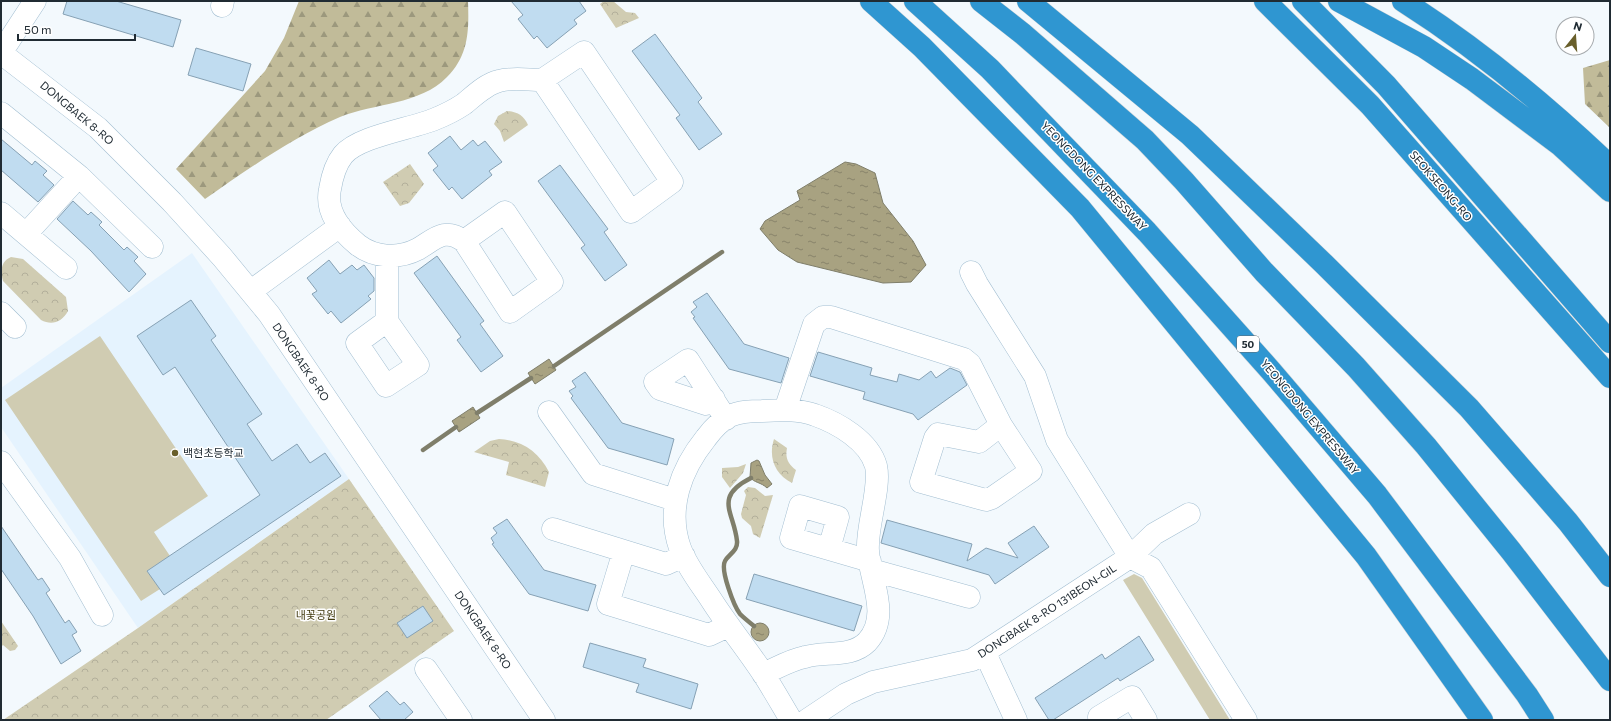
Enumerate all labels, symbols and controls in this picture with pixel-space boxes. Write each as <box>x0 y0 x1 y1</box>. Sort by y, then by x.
scale bar <box>18 16 135 42</box>
north arrow <box>1555 16 1595 56</box>
text: N <box>1572 19 1584 33</box>
text: 50 m <box>24 22 52 36</box>
street label: DONGBAEK 8-RO <box>38 78 117 147</box>
street label: YEONGDONG EXPRESSWAY <box>1039 119 1150 233</box>
street label: SEOKSEONG-RO <box>1407 148 1475 223</box>
street label: DONGBAEK 8-RO <box>270 320 332 403</box>
road number: 50 <box>1237 336 1259 352</box>
street label: YEONGDONG EXPRESSWAY <box>1258 356 1362 477</box>
place label: 백현초등학교 <box>183 446 244 459</box>
marker: 백현초등학교 <box>170 448 180 458</box>
street label: DONGBAEK 8-RO 131BEON-GIL <box>975 561 1118 660</box>
street label: DONGBAEK 8-RO <box>452 588 514 671</box>
park label: 내꽃공원 <box>296 608 336 621</box>

